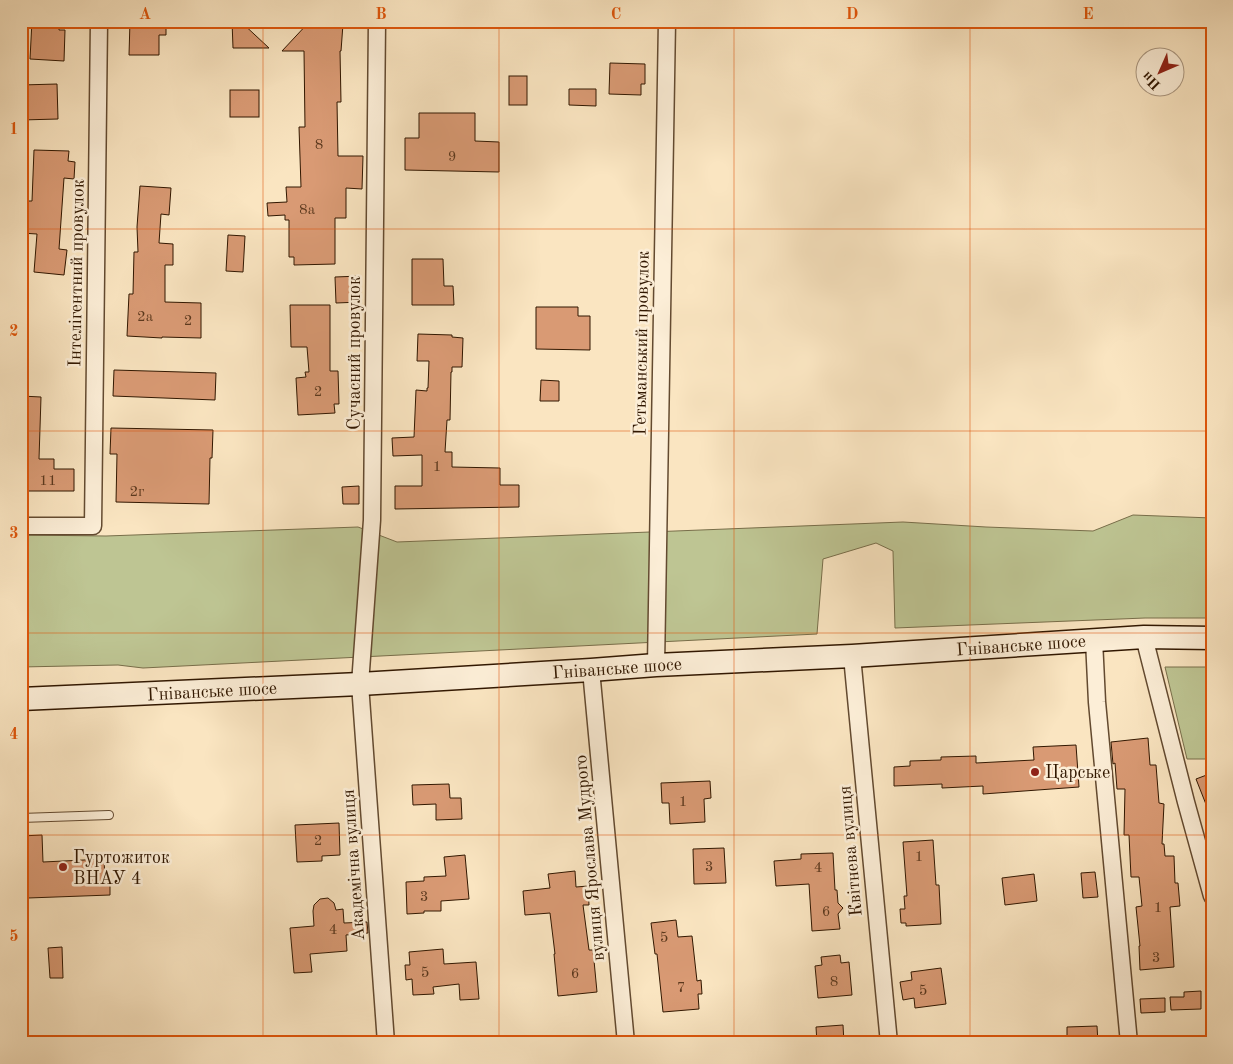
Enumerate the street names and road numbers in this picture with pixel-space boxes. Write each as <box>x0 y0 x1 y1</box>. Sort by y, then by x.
street label: Інтелігентний провулок <box>66 179 88 367</box>
street label: Гетьманський провулок <box>631 250 653 436</box>
street label: Сучасний провулок <box>346 276 364 430</box>
street label: Гніванське шосе <box>955 632 1087 660</box>
street label: Гніванське шосе <box>551 655 683 683</box>
street label: Гніванське шосе <box>147 680 278 704</box>
street label: вулиця Ярослава Мудрого <box>572 754 608 962</box>
street label: Квітнева вулиця <box>836 785 866 917</box>
street label: Академічна вулиця <box>340 789 368 941</box>

